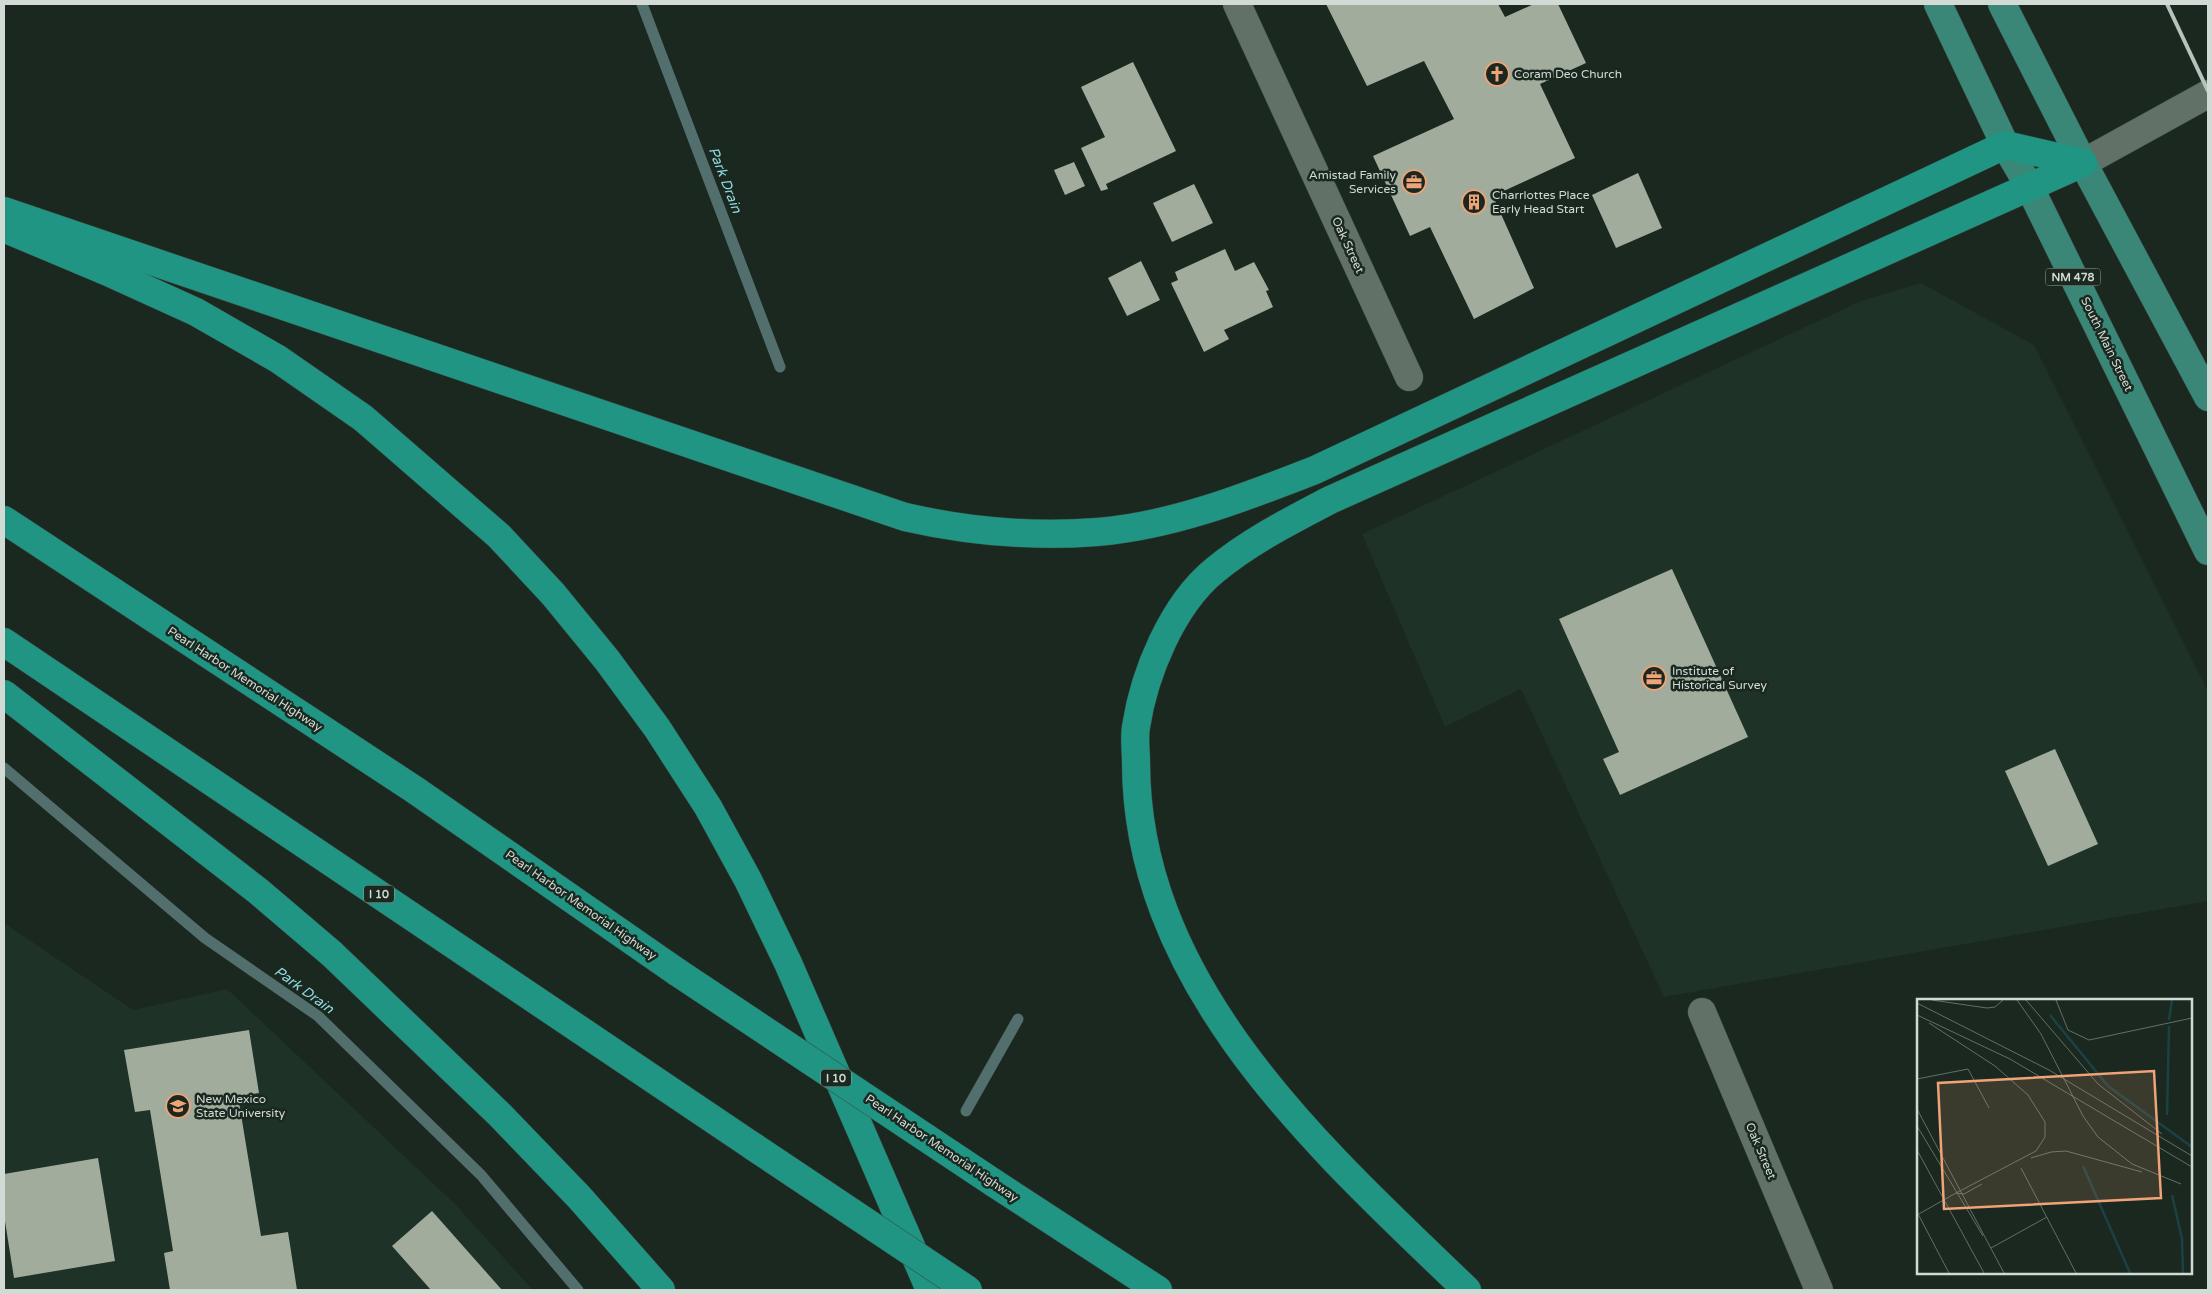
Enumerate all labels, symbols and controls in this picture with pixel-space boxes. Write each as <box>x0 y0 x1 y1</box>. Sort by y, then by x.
church icon: Coram Deo Church <box>1484 61 1510 87</box>
place label: Coram Deo Church <box>1514 67 1622 81</box>
water label: Park Drain <box>705 145 745 216</box>
place label: Amistad Family Services <box>1309 168 1397 196</box>
office icon: Amistad Family Services <box>1401 169 1427 195</box>
place label: Charrlottes Place Early Head Start <box>1492 188 1590 216</box>
building icon: Charrlottes Place Early Head Start <box>1461 189 1487 215</box>
street label: Oak Street <box>1329 215 1367 276</box>
road number: NM 478 <box>2046 268 2100 286</box>
street label: South Main Street <box>2078 295 2136 394</box>
street label: Pearl Harbor Memorial Highway <box>165 624 325 735</box>
place label: Institute of Historical Survey <box>1672 664 1767 692</box>
office icon: Institute of Historical Survey <box>1641 665 1667 691</box>
street label: Pearl Harbor Memorial Highway <box>503 847 660 963</box>
road number: I 10 <box>364 886 394 902</box>
water label: Park Drain <box>271 963 337 1017</box>
inset map <box>1917 999 2192 1274</box>
road number: I 10 <box>821 1070 851 1086</box>
place label: New Mexico State University <box>196 1092 286 1120</box>
street label: Pearl Harbor Memorial Highway <box>863 1092 1022 1205</box>
school or university icon: New Mexico State University <box>165 1093 191 1119</box>
street label: Oak Street <box>1743 1120 1779 1182</box>

